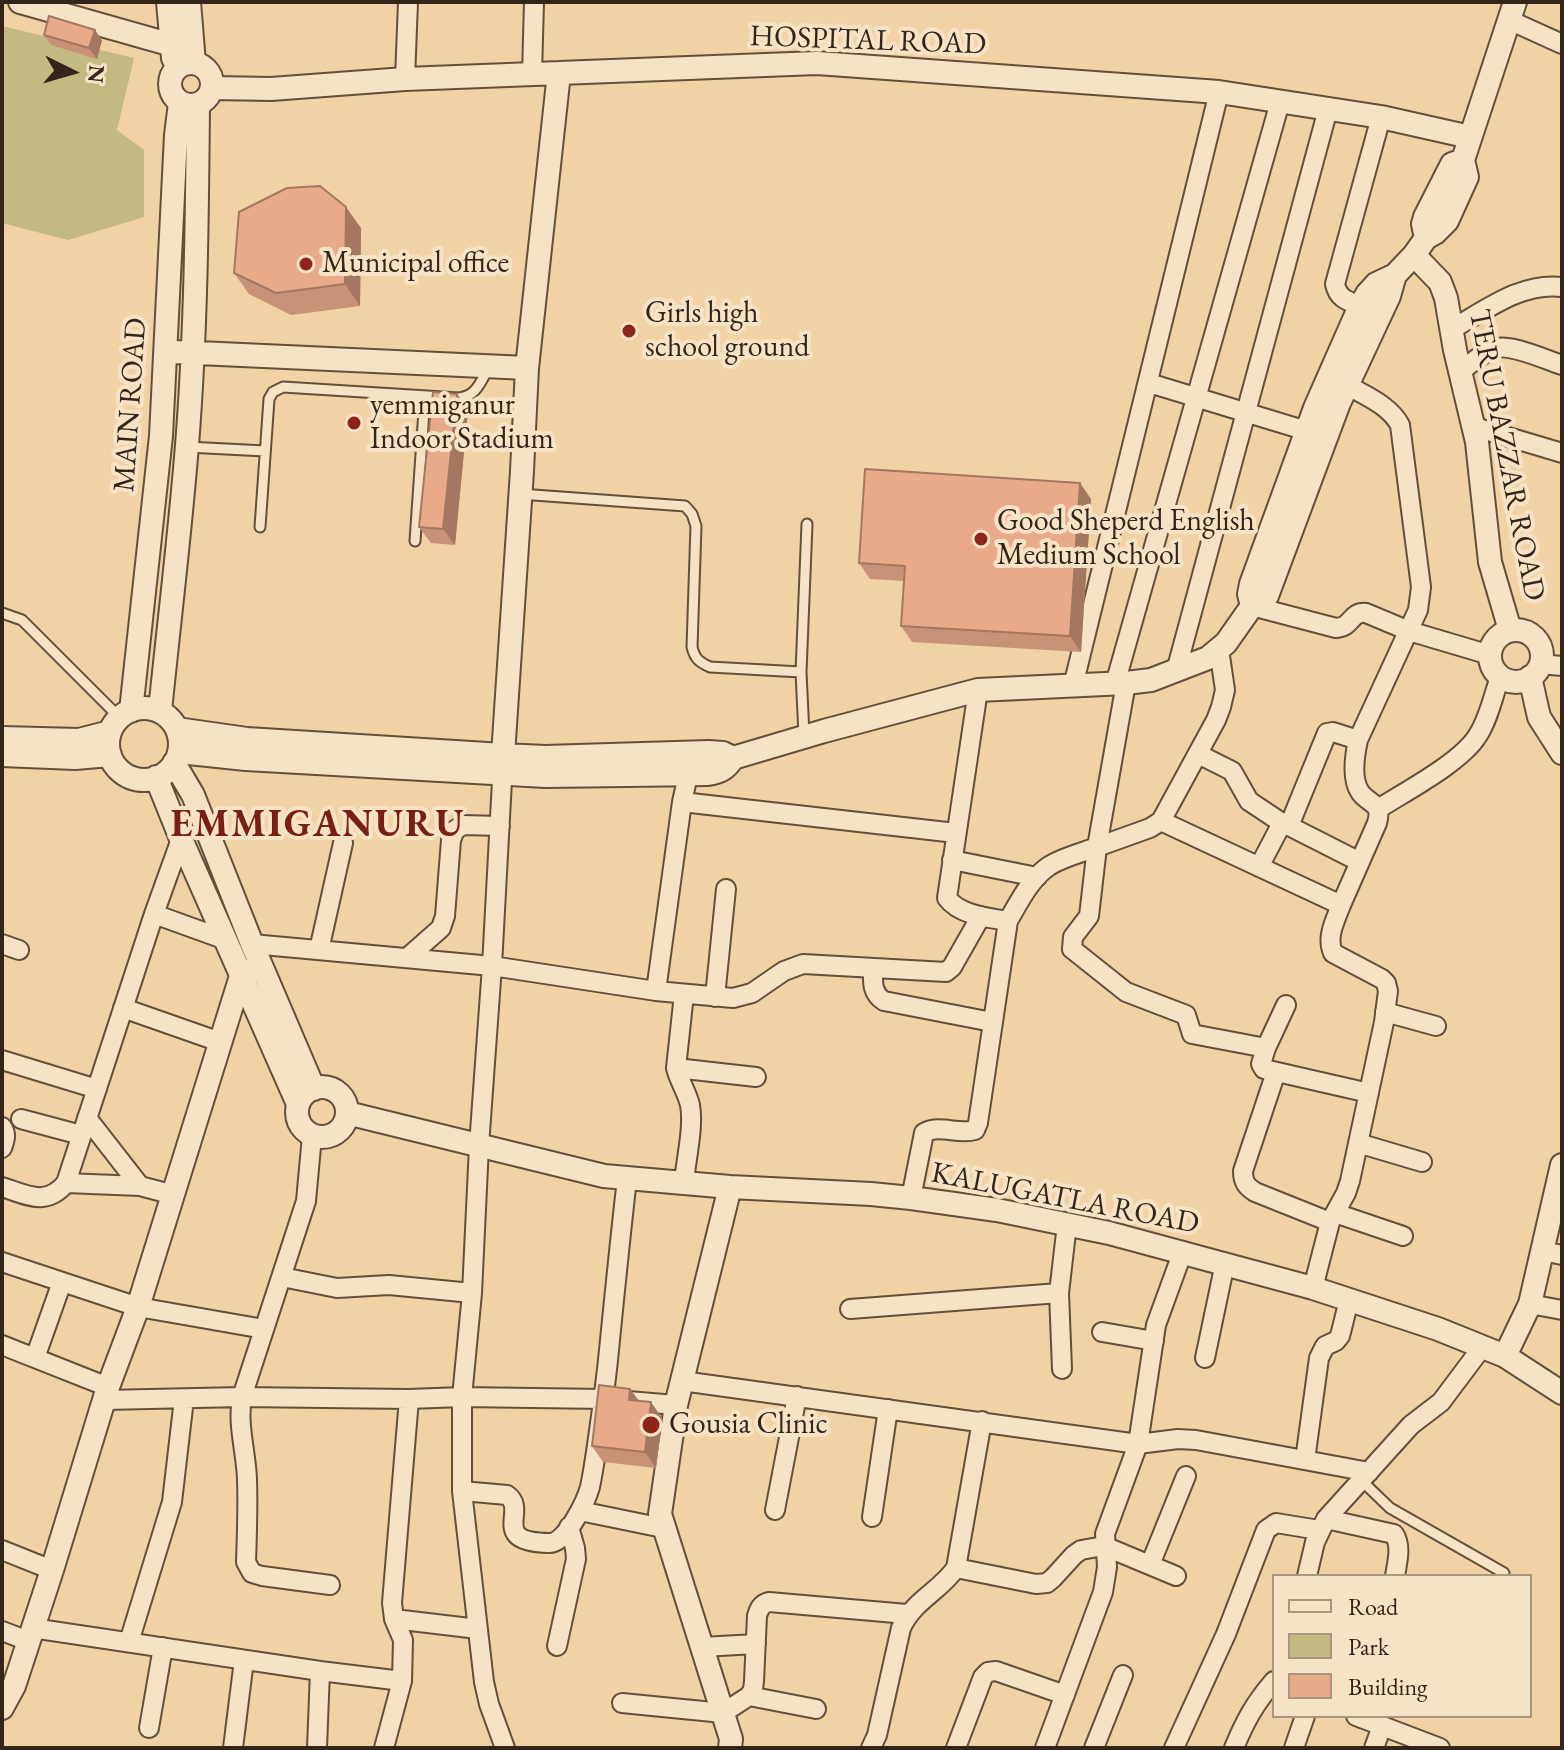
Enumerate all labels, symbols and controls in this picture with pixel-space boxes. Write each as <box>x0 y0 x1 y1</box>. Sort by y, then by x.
street label: HOSPITAL ROAD <box>749 19 987 63</box>
north arrow <box>32 32 112 112</box>
text: N <box>81 64 112 84</box>
place label: Municipal office <box>322 246 509 282</box>
marker: Municipal office <box>297 255 315 273</box>
place label: Girls high school ground <box>645 296 810 366</box>
street label: TERU BAZZAR ROAD <box>1460 306 1552 604</box>
street label: MAIN ROAD <box>107 317 155 493</box>
marker: Girls high school ground <box>620 322 638 340</box>
place label: yemmiganur Indoor Stadium <box>370 388 554 458</box>
marker: yemmiganur Indoor Stadium <box>345 414 363 432</box>
place label: Good Sheperd English Medium School <box>997 504 1255 574</box>
marker: Good Sheperd English Medium School <box>972 530 990 548</box>
district label: EMMIGANURU <box>170 803 466 849</box>
street label: KALUGATLA ROAD <box>928 1155 1202 1243</box>
place label: Gousia Clinic <box>669 1407 828 1443</box>
marker: Gousia Clinic <box>640 1414 662 1436</box>
legend <box>1272 1574 1532 1718</box>
text: Road <box>1348 1591 1398 1622</box>
text: Park <box>1348 1631 1389 1662</box>
text: Building <box>1348 1671 1428 1702</box>

